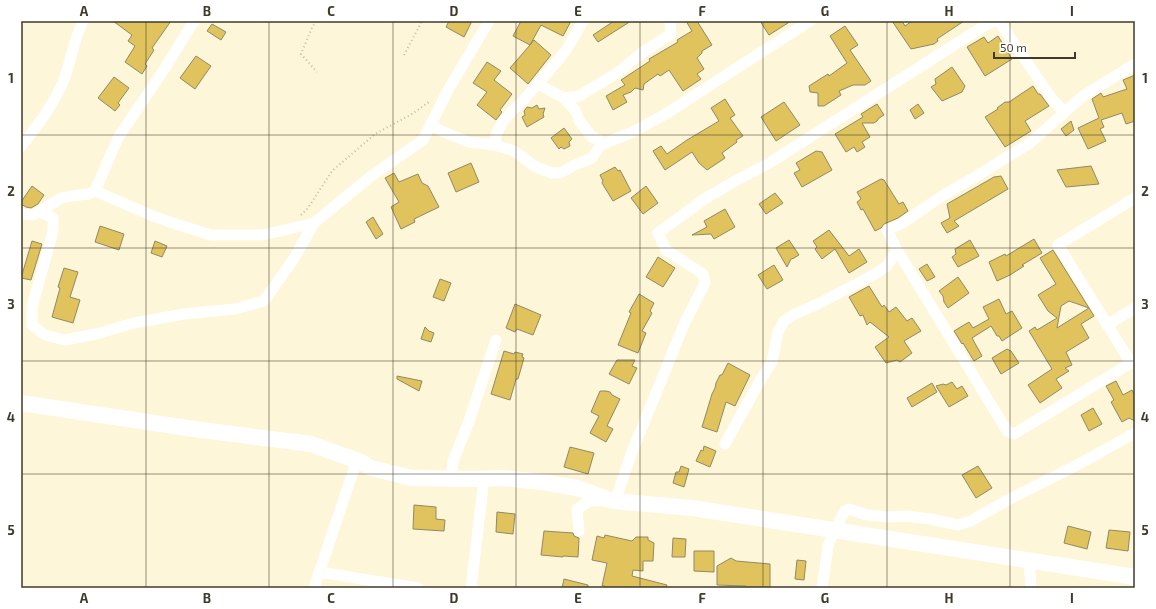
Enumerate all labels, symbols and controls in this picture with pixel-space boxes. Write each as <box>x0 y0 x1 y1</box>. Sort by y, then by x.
text: A <box>80 3 89 19</box>
text: B <box>203 3 211 19</box>
text: C <box>327 3 335 19</box>
text: D <box>450 3 459 19</box>
text: E <box>574 3 582 19</box>
text: F <box>698 3 706 19</box>
text: G <box>821 3 829 19</box>
text: H <box>945 3 954 19</box>
text: I <box>1070 3 1074 19</box>
scale bar <box>994 34 1075 60</box>
text: 50 m <box>1000 40 1027 54</box>
text: 1 <box>8 70 14 86</box>
text: 1 <box>1142 70 1148 86</box>
text: 2 <box>7 183 15 199</box>
text: 2 <box>1141 183 1149 199</box>
text: 3 <box>7 296 15 312</box>
text: 3 <box>1141 296 1149 312</box>
text: 4 <box>7 409 15 425</box>
text: 4 <box>1141 409 1149 425</box>
text: 5 <box>7 522 15 538</box>
text: 5 <box>1141 522 1149 538</box>
text: A <box>80 590 89 606</box>
text: B <box>203 590 211 606</box>
text: C <box>327 590 335 606</box>
text: D <box>450 590 459 606</box>
text: E <box>574 590 582 606</box>
text: F <box>698 590 706 606</box>
text: G <box>821 590 829 606</box>
text: H <box>945 590 954 606</box>
text: I <box>1070 590 1074 606</box>

